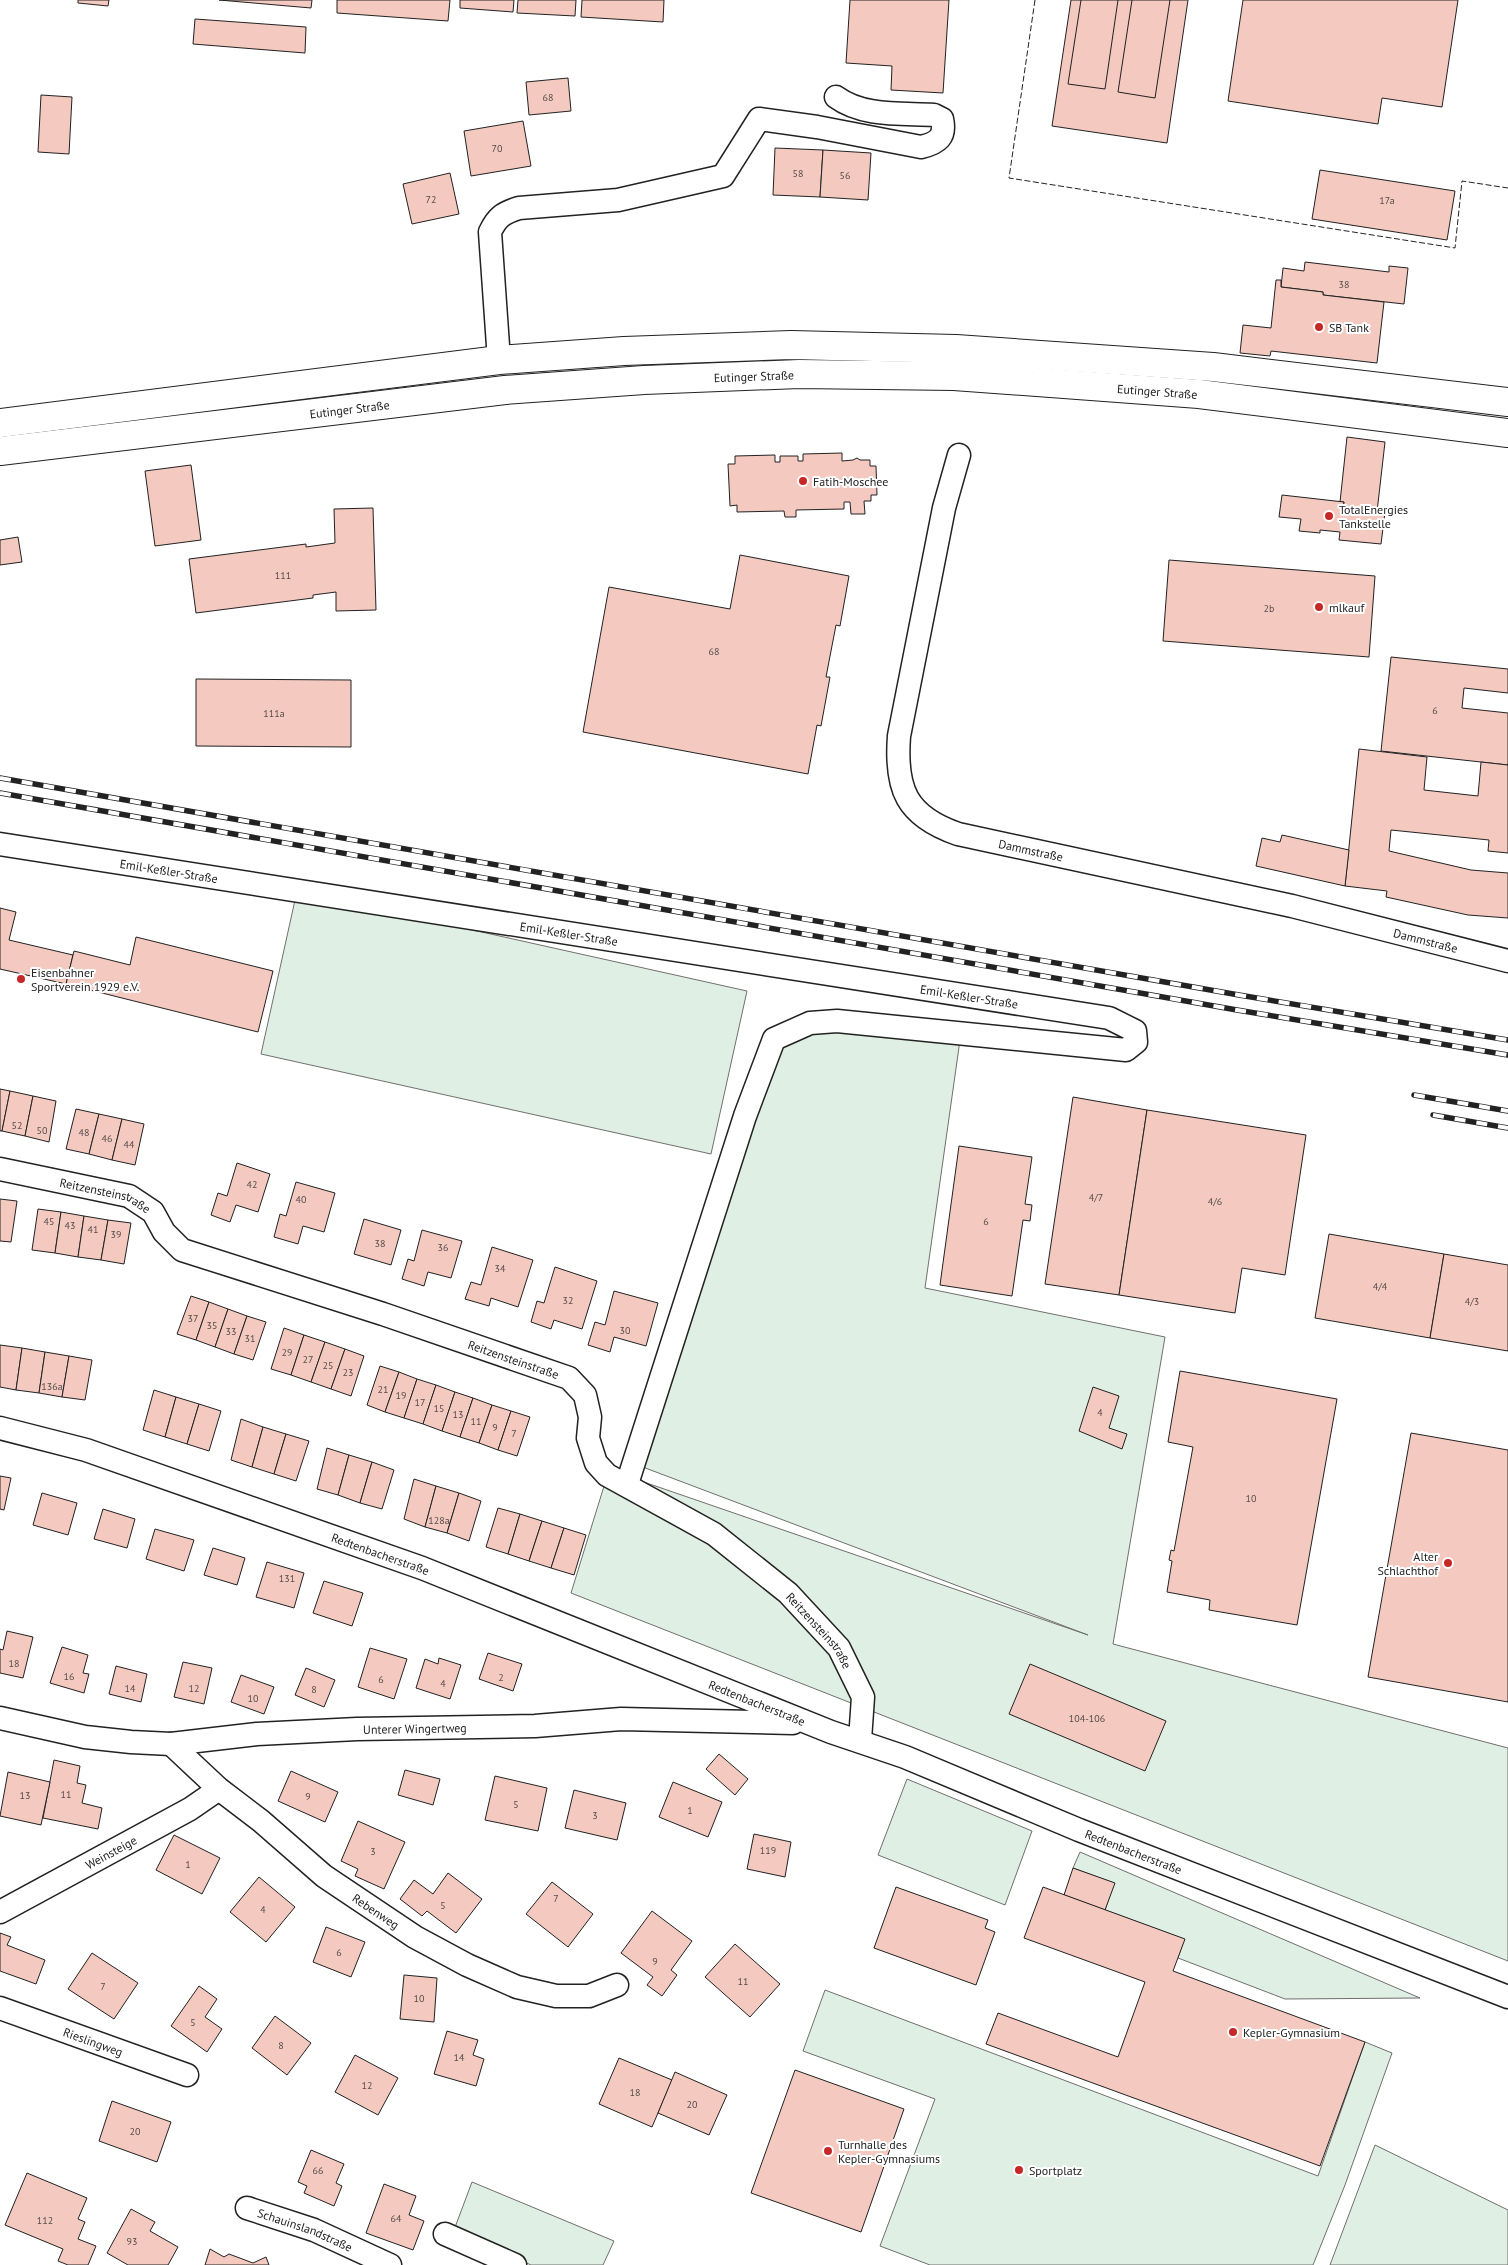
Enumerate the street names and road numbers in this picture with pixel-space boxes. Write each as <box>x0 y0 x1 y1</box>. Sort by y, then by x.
street label: Eutinger Straße <box>713 367 794 385</box>
street label: Eutinger Straße <box>1117 381 1198 401</box>
street label: Eutinger Straße <box>309 397 390 421</box>
street label: Dammstraße <box>997 835 1065 864</box>
street label: Emil-Keßler-Straße <box>119 855 219 886</box>
street label: Emil-Keßler-Straße <box>519 918 619 948</box>
street label: Dammstraße <box>1392 925 1459 955</box>
street label: Emil-Keßler-Straße <box>919 981 1019 1011</box>
street label: Reitzensteinstraße <box>59 1174 154 1216</box>
street label: Reitzensteinstraße <box>466 1336 561 1382</box>
street label: Redtenbacherstraße <box>330 1529 432 1578</box>
street label: Reitzensteinstraße <box>784 1589 855 1671</box>
street label: Redtenbacherstraße <box>707 1676 808 1728</box>
street label: Unterer Wingertweg <box>363 1720 467 1736</box>
street label: Redtenbacherstraße <box>1083 1826 1184 1877</box>
street label: Weinsteige <box>82 1832 139 1872</box>
street label: Rebenweg <box>350 1890 402 1932</box>
street label: Rieslingweg <box>61 2024 125 2059</box>
street label: Schauinslandstraße <box>256 2205 355 2254</box>

